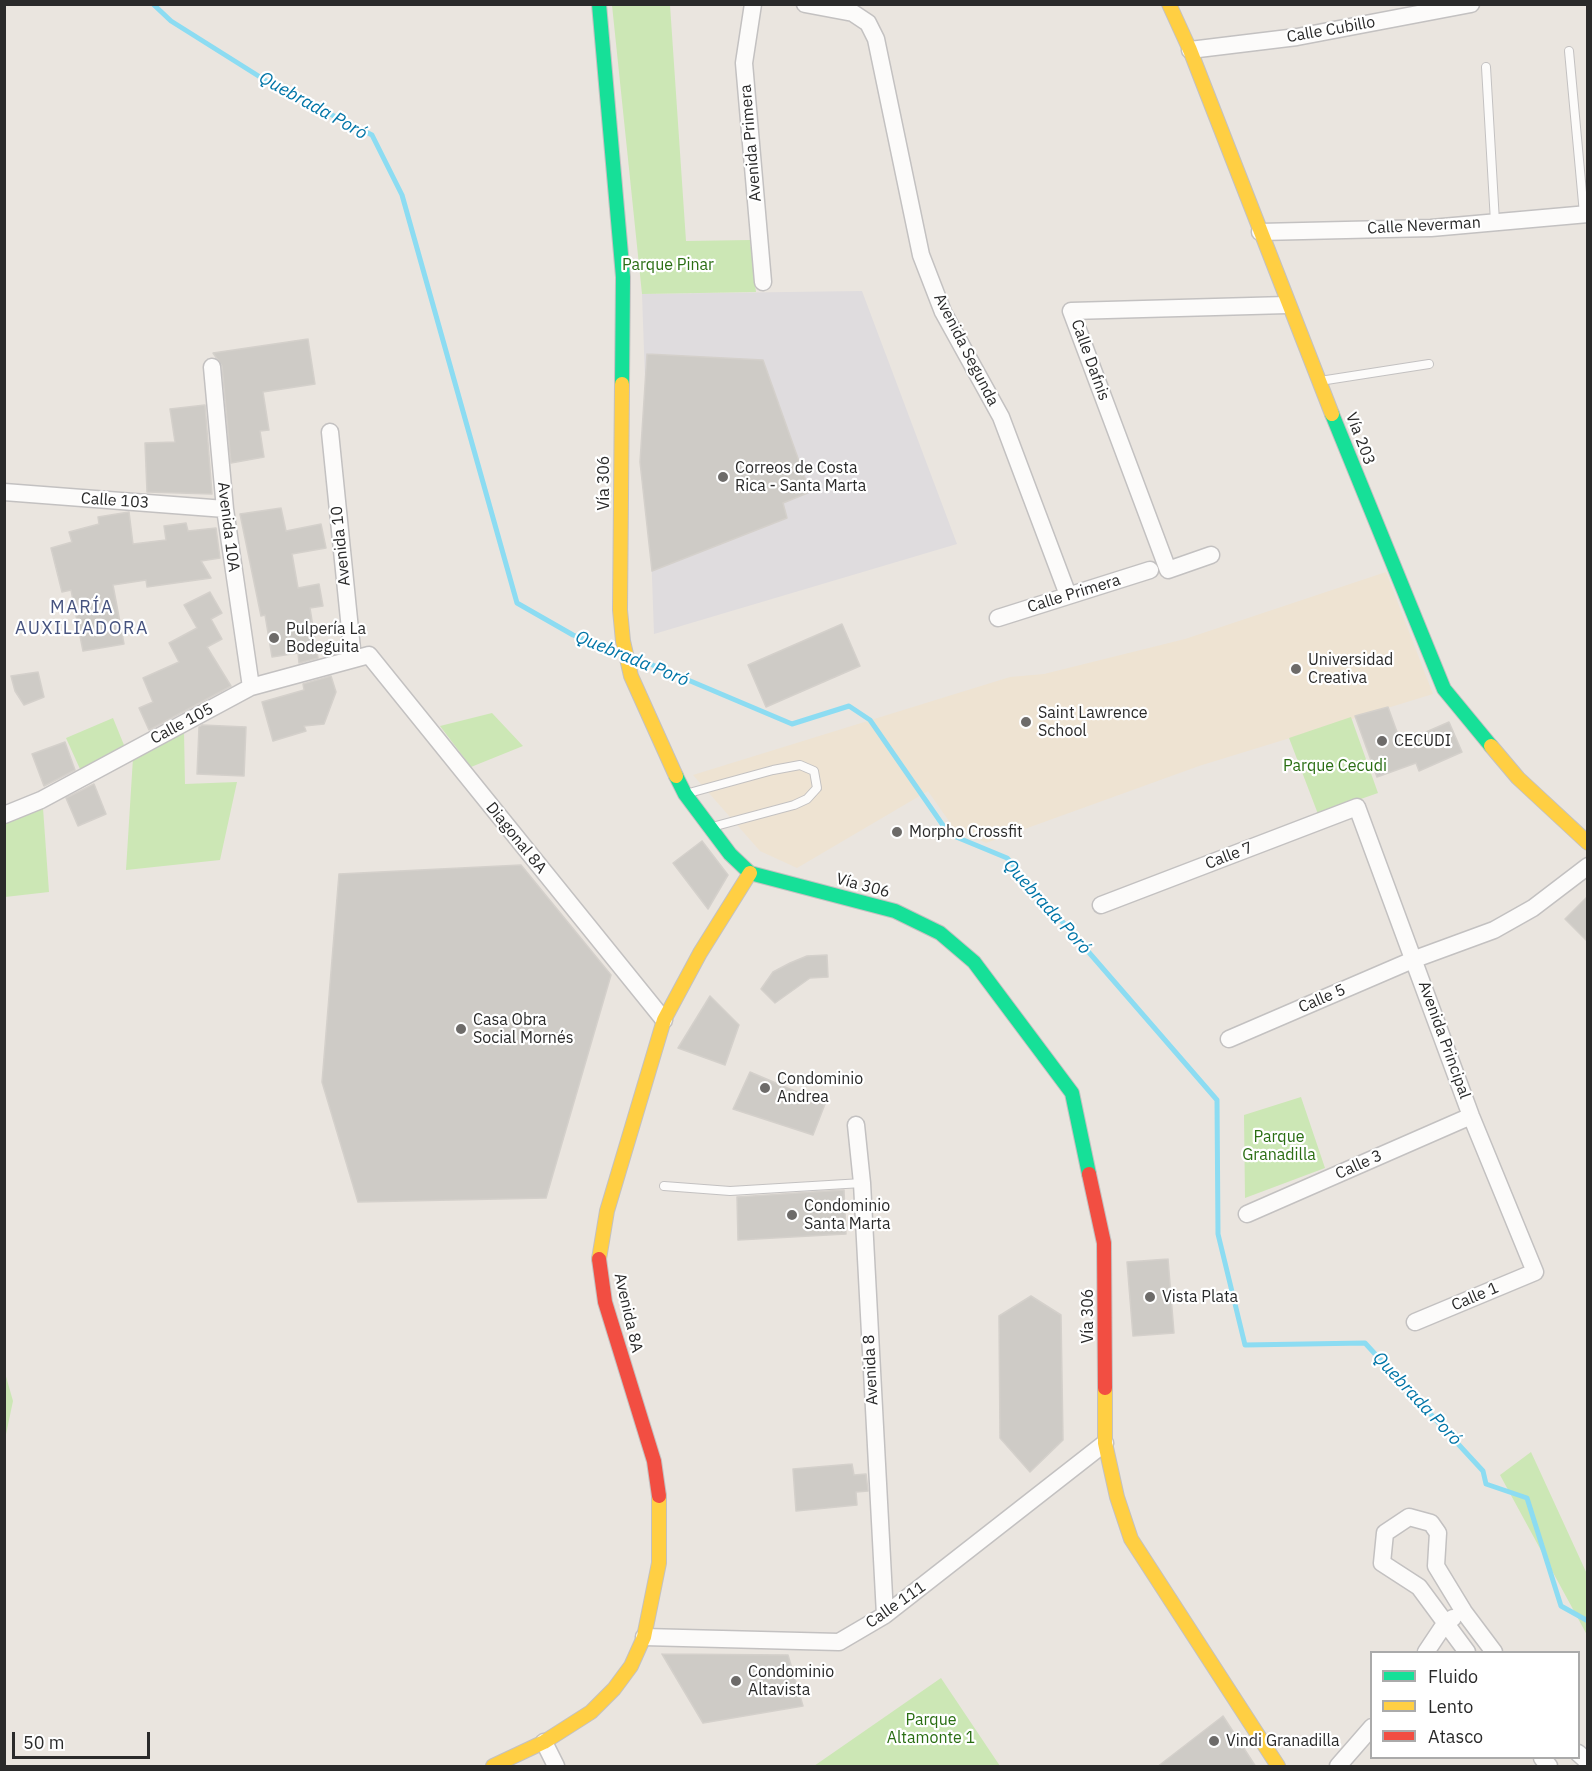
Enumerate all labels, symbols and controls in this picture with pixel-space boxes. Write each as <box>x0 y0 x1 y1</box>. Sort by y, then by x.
street label: Calle Cubillo <box>1285 13 1377 47</box>
water label: Quebrada Poró <box>255 67 371 145</box>
street label: Avenida Primera <box>736 84 766 202</box>
street label: Calle Neverman <box>1367 213 1481 239</box>
park label: Parque Pinar <box>622 255 714 275</box>
street label: Avenida Segunda <box>929 291 1003 409</box>
street label: Calle Dafnis <box>1066 317 1114 403</box>
street label: Vía 203 <box>1341 410 1379 468</box>
street label: Vía 306 <box>594 456 614 510</box>
place label: Correos de Costa Rica - Santa Marta <box>735 458 866 496</box>
marker: Correos de Costa Rica - Santa Marta <box>716 470 730 484</box>
street label: Avenida 10A <box>213 481 243 573</box>
street label: Calle 103 <box>80 489 150 513</box>
street label: Avenida 10 <box>327 505 355 587</box>
street label: Calle Primera <box>1025 571 1123 617</box>
district label: MARÍA AUXILIADORA <box>15 597 149 640</box>
place label: Pulpería La Bodeguita <box>286 619 366 657</box>
water label: Quebrada Poró <box>572 626 692 692</box>
marker: Pulpería La Bodeguita <box>267 631 281 645</box>
place label: Universidad Creativa <box>1308 650 1393 688</box>
marker: Universidad Creativa <box>1289 662 1303 676</box>
street label: Calle 105 <box>147 699 217 749</box>
place label: Saint Lawrence School <box>1038 703 1148 741</box>
marker: Saint Lawrence School <box>1019 715 1033 729</box>
place label: CECUDI <box>1394 731 1451 751</box>
marker: CECUDI <box>1375 734 1389 748</box>
park label: Parque Cecudi <box>1283 756 1387 776</box>
street label: Diagonal 8A <box>481 798 551 878</box>
place label: Morpho Crossfit <box>909 822 1023 842</box>
marker: Morpho Crossfit <box>890 825 904 839</box>
street label: Calle 7 <box>1203 838 1255 874</box>
water label: Quebrada Poró <box>999 855 1095 959</box>
street label: Vía 306 <box>834 870 892 902</box>
street label: Avenida Principal <box>1414 979 1474 1101</box>
street label: Calle 5 <box>1296 981 1348 1017</box>
place label: Casa Obra Social Mornés <box>473 1010 573 1048</box>
marker: Casa Obra Social Mornés <box>454 1022 468 1036</box>
place label: Condominio Andrea <box>777 1069 863 1107</box>
marker: Condominio Andrea <box>758 1081 772 1095</box>
park label: Parque Granadilla <box>1242 1127 1316 1165</box>
street label: Calle 3 <box>1333 1146 1385 1184</box>
place label: Condominio Santa Marta <box>804 1196 890 1234</box>
marker: Condominio Santa Marta <box>785 1208 799 1222</box>
street label: Avenida 8A <box>610 1271 646 1355</box>
street label: Calle 1 <box>1449 1279 1501 1315</box>
place label: Vista Plata <box>1162 1287 1238 1307</box>
street label: Vía 306 <box>1078 1289 1098 1343</box>
marker: Vista Plata <box>1143 1290 1157 1304</box>
street label: Avenida 8 <box>860 1334 882 1406</box>
water label: Quebrada Poró <box>1368 1348 1466 1450</box>
street label: Calle 111 <box>862 1578 930 1632</box>
legend <box>1370 1651 1580 1759</box>
place label: Condominio Altavista <box>748 1662 834 1700</box>
text: Fluido <box>1428 1665 1478 1688</box>
marker: Condominio Altavista <box>729 1674 743 1688</box>
text: Lento <box>1428 1695 1473 1718</box>
park label: Parque Altamonte 1 <box>887 1710 975 1748</box>
scale bar <box>15 1720 153 1758</box>
text: Atasco <box>1428 1725 1483 1748</box>
text: 50 m <box>23 1731 65 1754</box>
place label: Vindi Granadilla <box>1226 1731 1339 1751</box>
marker: Vindi Granadilla <box>1207 1734 1221 1748</box>

